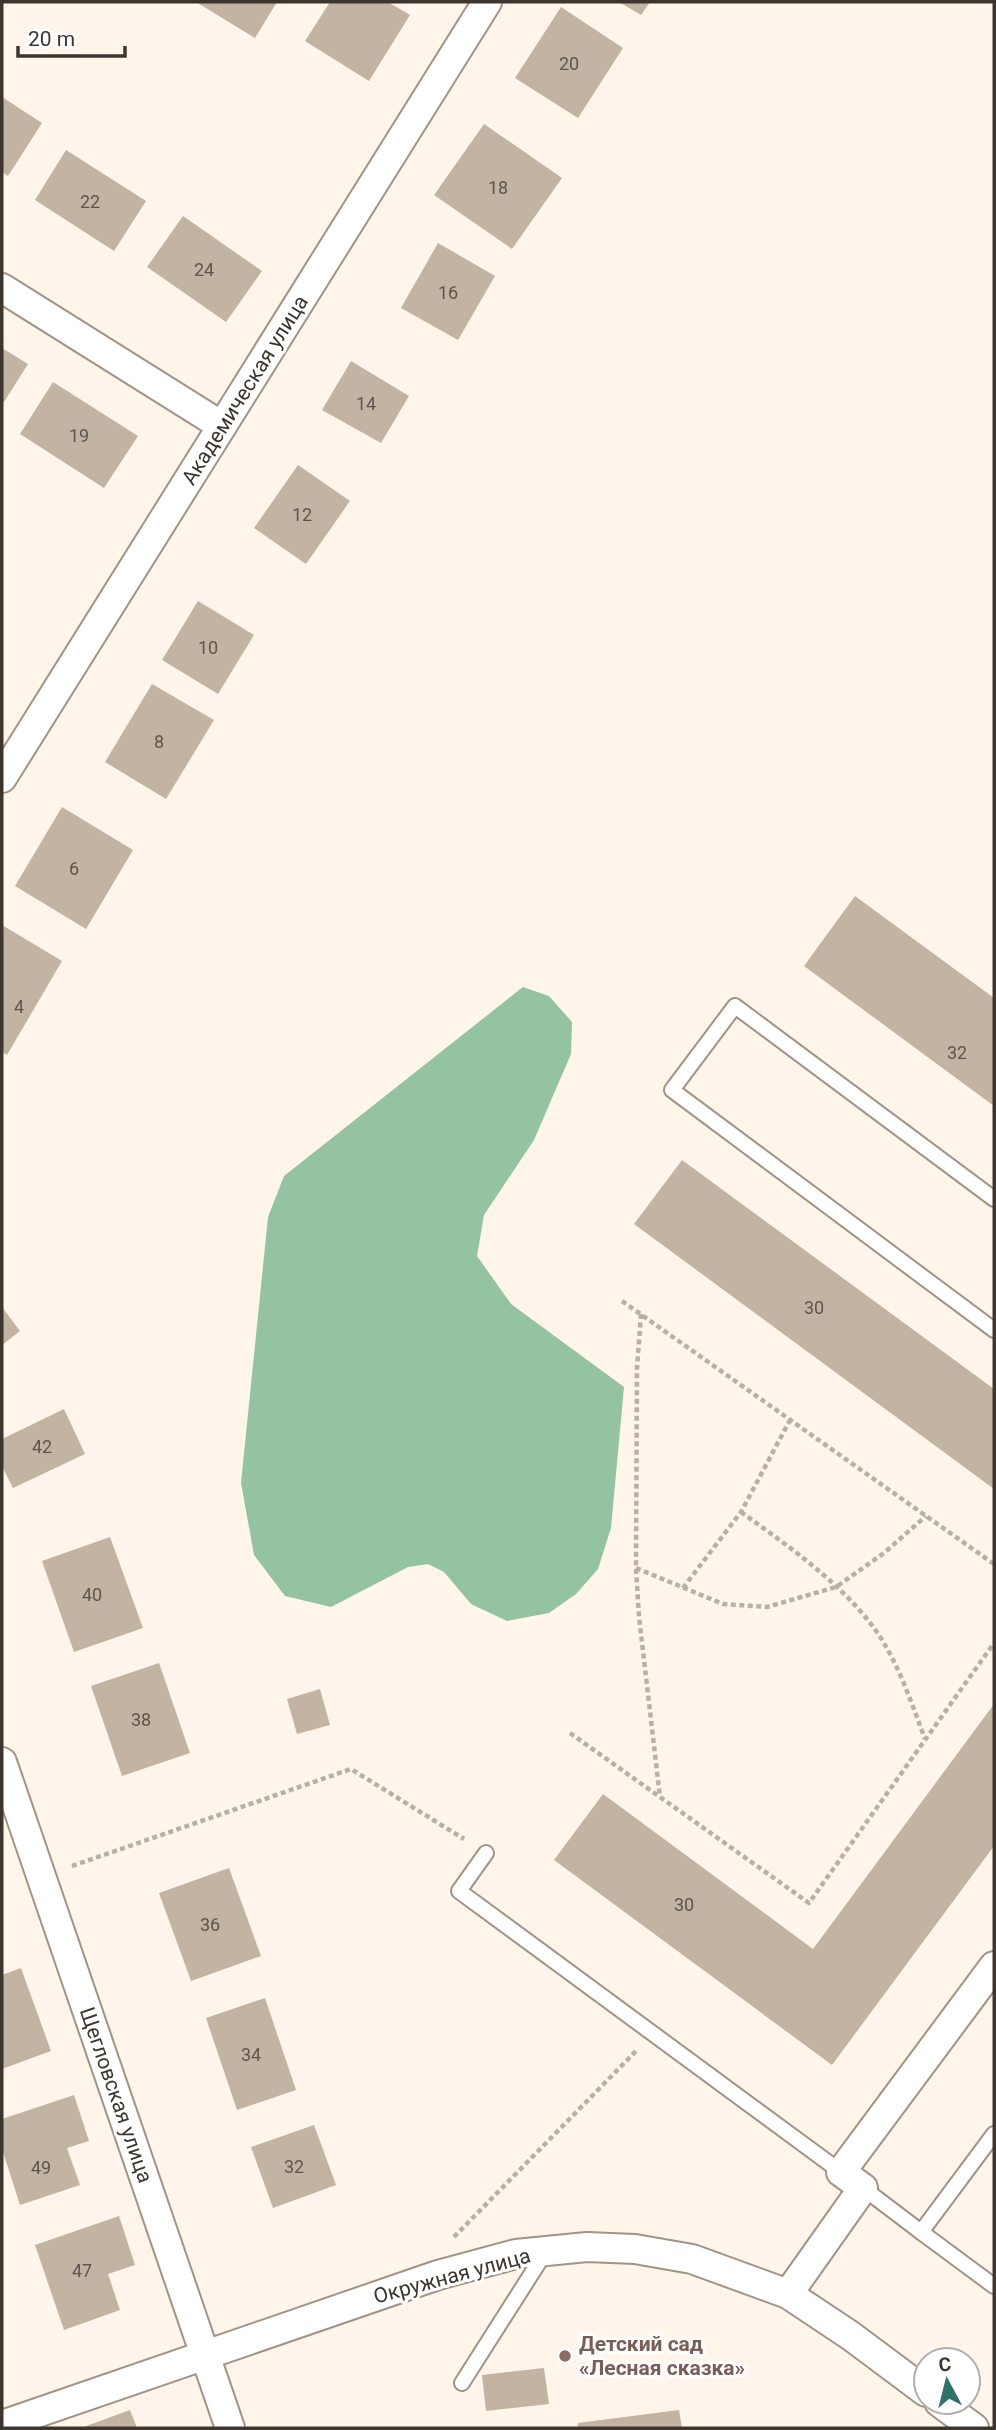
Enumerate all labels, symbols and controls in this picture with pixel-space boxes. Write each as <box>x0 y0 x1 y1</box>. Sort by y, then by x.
scale bar <box>18 14 124 58</box>
text: 20 m <box>28 27 75 51</box>
house number: 20 <box>559 53 579 74</box>
house number: 18 <box>488 177 508 198</box>
house number: 22 <box>80 191 100 212</box>
house number: 24 <box>194 259 214 280</box>
house number: 16 <box>438 282 458 303</box>
street label: Академическая улица <box>177 291 313 489</box>
house number: 14 <box>356 393 376 414</box>
house number: 19 <box>69 425 89 446</box>
house number: 12 <box>292 504 312 525</box>
house number: 10 <box>198 637 218 658</box>
house number: 8 <box>154 731 164 752</box>
house number: 6 <box>69 858 79 879</box>
house number: 4 <box>14 996 24 1017</box>
house number: 32 <box>947 1042 967 1063</box>
house number: 30 <box>804 1297 824 1318</box>
house number: 42 <box>32 1436 52 1457</box>
house number: 40 <box>82 1584 102 1605</box>
house number: 38 <box>131 1709 151 1730</box>
house number: 30 <box>674 1894 694 1915</box>
house number: 36 <box>200 1914 220 1935</box>
street label: Щегловская улица <box>75 2004 157 2186</box>
house number: 34 <box>241 2044 261 2065</box>
house number: 32 <box>284 2156 304 2177</box>
house number: 49 <box>31 2157 51 2178</box>
street label: Окружная улица <box>371 2244 533 2308</box>
house number: 47 <box>72 2260 92 2281</box>
place label: Детский сад «Лесная сказка» <box>579 2332 745 2380</box>
north arrow <box>912 2346 982 2416</box>
marker: Детский сад «Лесная сказка» <box>557 2348 573 2364</box>
text: С <box>937 2352 953 2377</box>

